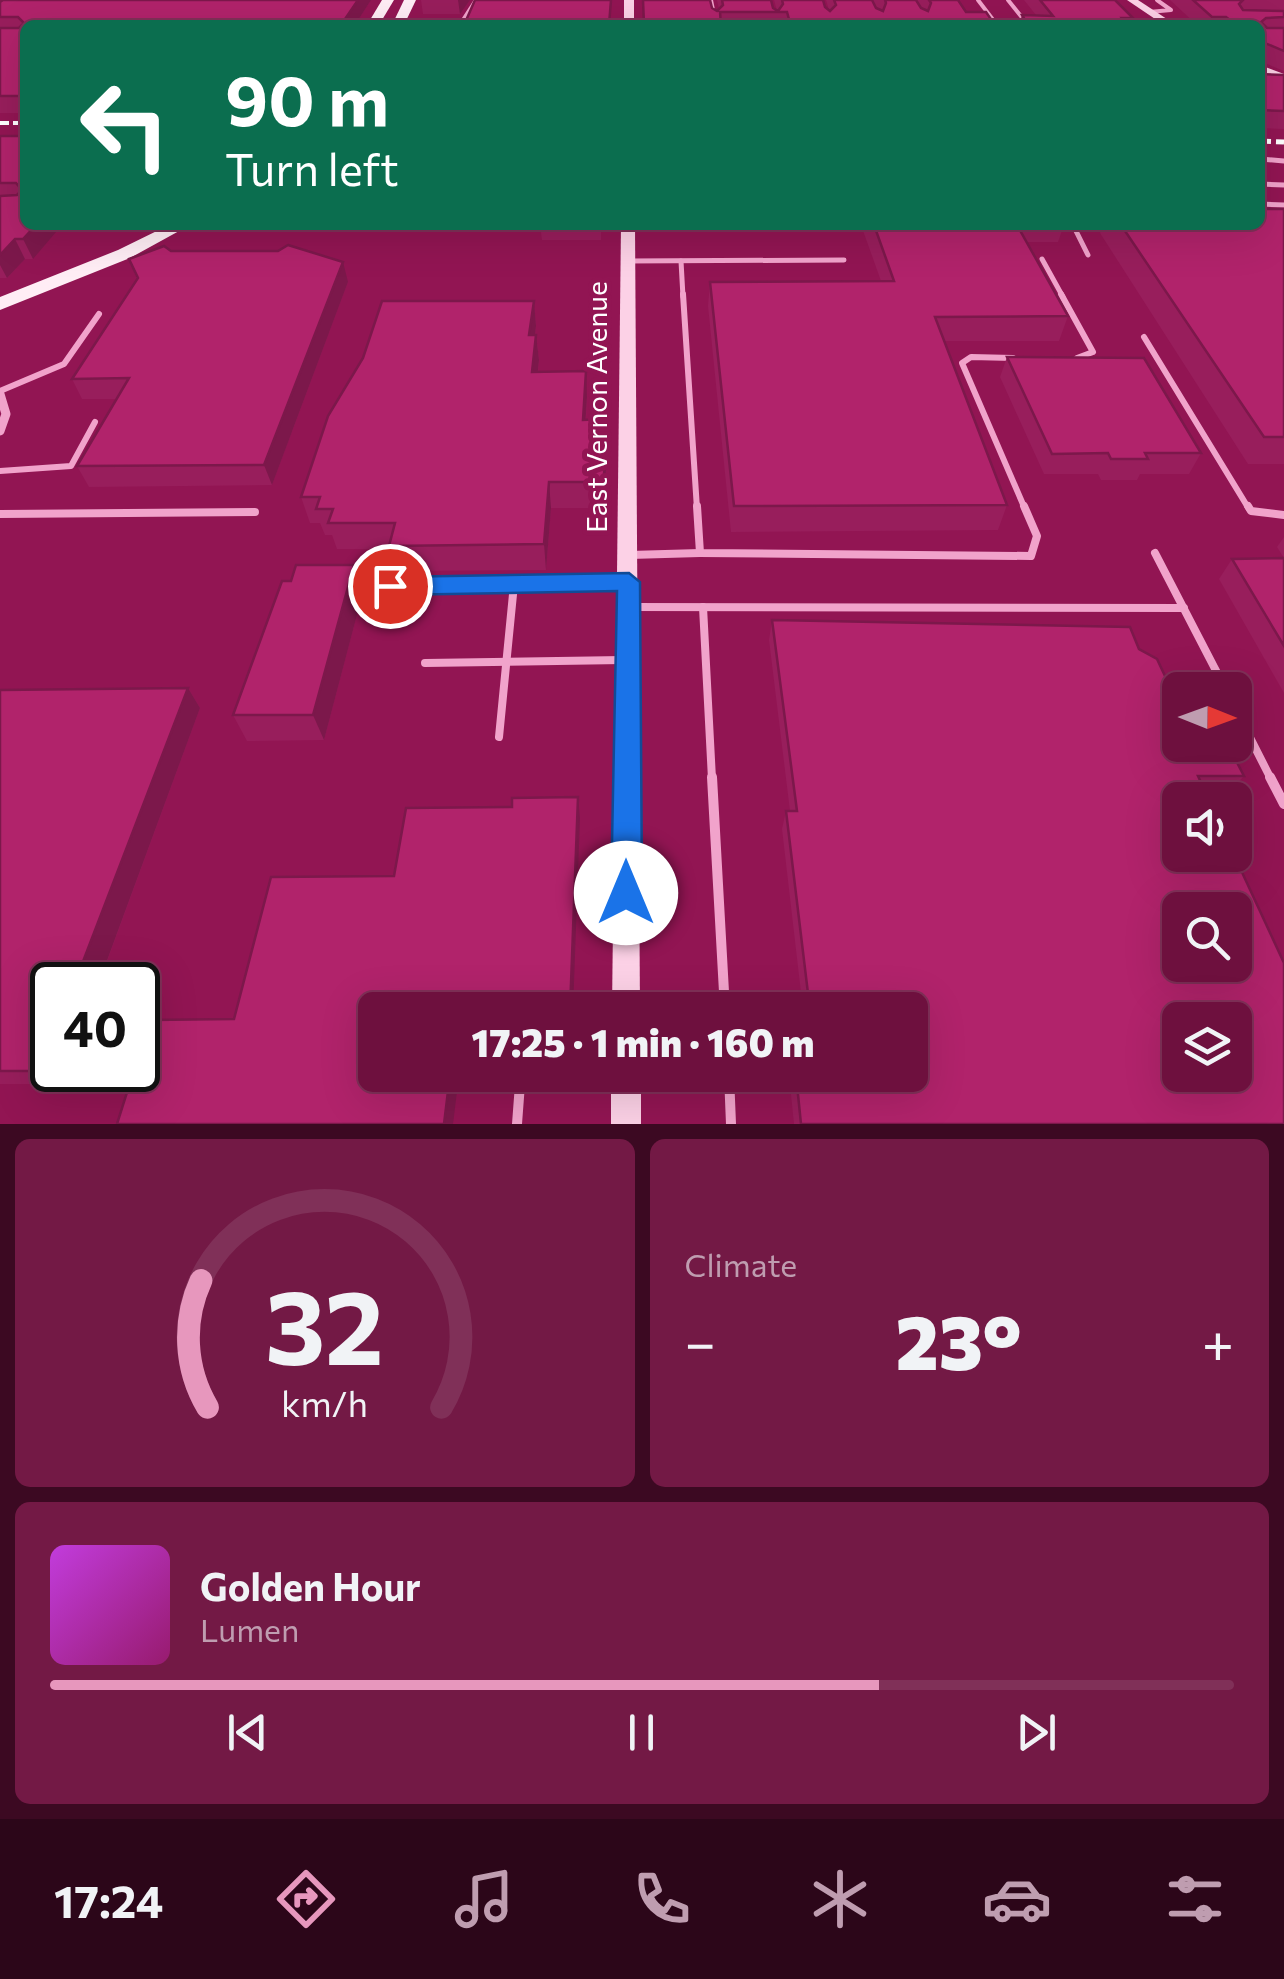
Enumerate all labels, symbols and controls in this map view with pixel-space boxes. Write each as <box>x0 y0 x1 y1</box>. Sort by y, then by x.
text: 90 m <box>225 55 389 140</box>
icon: left <box>60 60 190 190</box>
text: Turn left <box>225 140 399 195</box>
street label: East Vernon Avenue <box>579 281 613 533</box>
pin <box>348 544 433 629</box>
icon: arrive <box>363 559 418 614</box>
north arrow <box>1162 672 1252 762</box>
map controls <box>1162 672 1252 1092</box>
button: sound <box>1162 782 1252 872</box>
position arrow <box>574 841 678 945</box>
button: search <box>1162 892 1252 982</box>
speed limit sign: 40 <box>30 962 160 1092</box>
button: layers <box>1162 1002 1252 1092</box>
text: 17:25 · 1 min · 160 m <box>472 1018 814 1065</box>
text: Climate <box>685 1244 797 1284</box>
text: 32 <box>265 1259 384 1386</box>
text: 23° <box>896 1294 1022 1385</box>
text: − <box>685 1307 716 1374</box>
text: + <box>1202 1307 1234 1374</box>
text: km/h <box>281 1381 368 1424</box>
text: Golden Hour <box>200 1562 421 1609</box>
text: Lumen <box>200 1609 299 1649</box>
icon: previous <box>220 1705 275 1760</box>
icon: pause <box>614 1705 669 1760</box>
icon: next <box>1009 1705 1064 1760</box>
icon: directions <box>271 1864 341 1934</box>
icon: music <box>449 1864 519 1934</box>
icon: phone <box>627 1864 697 1934</box>
icon: climate <box>805 1864 875 1934</box>
icon: car <box>982 1864 1052 1934</box>
icon: filters <box>1160 1864 1230 1934</box>
text: 17:24 <box>54 1872 163 1927</box>

